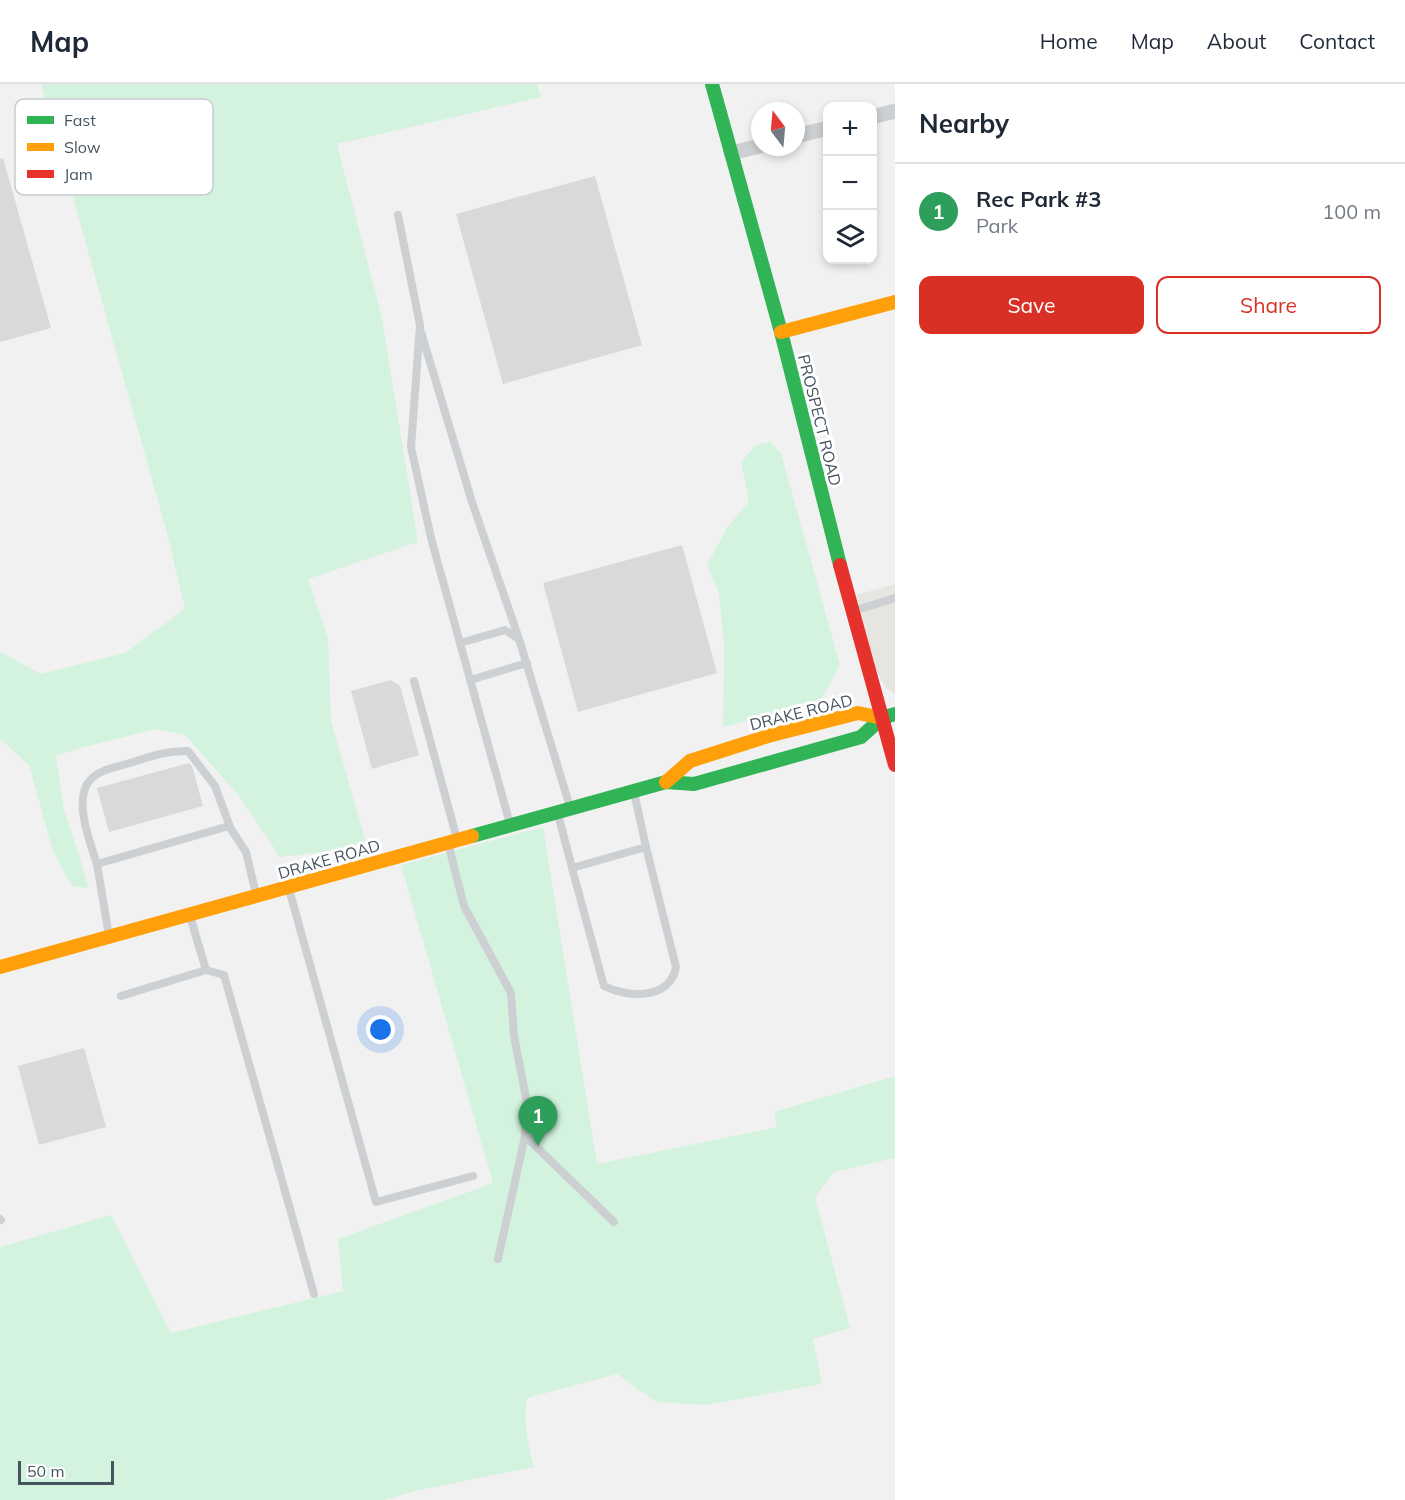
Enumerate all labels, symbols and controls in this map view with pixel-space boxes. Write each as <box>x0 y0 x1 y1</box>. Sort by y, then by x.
text: Map <box>30 24 89 59</box>
text: Home <box>1040 28 1098 54</box>
text: Map <box>1131 28 1174 54</box>
text: About <box>1207 28 1266 54</box>
text: Contact <box>1299 28 1375 54</box>
legend <box>15 99 213 195</box>
north arrow <box>751 102 805 156</box>
map controls <box>823 102 877 264</box>
button: + <box>823 102 877 156</box>
text: Nearby <box>919 107 1009 140</box>
text: Fast <box>64 110 96 130</box>
text: Slow <box>64 137 101 157</box>
button: − <box>823 156 877 210</box>
text: Jam <box>64 164 93 184</box>
text: Rec Park #3 <box>976 185 1101 213</box>
text: 1 <box>933 199 945 224</box>
text: 100 m <box>1322 199 1381 224</box>
button: layers <box>823 210 877 264</box>
text: Park <box>976 213 1018 238</box>
button: Save <box>919 276 1144 334</box>
button: Share <box>1156 276 1381 334</box>
street label: PROSPECT ROAD <box>794 352 846 488</box>
street label: DRAKE ROAD <box>748 690 854 734</box>
street label: DRAKE ROAD <box>276 835 382 883</box>
your location <box>366 1015 395 1044</box>
pin: 1 <box>518 1096 558 1146</box>
scale bar <box>18 1458 114 1486</box>
text: 50 m <box>27 1461 64 1481</box>

